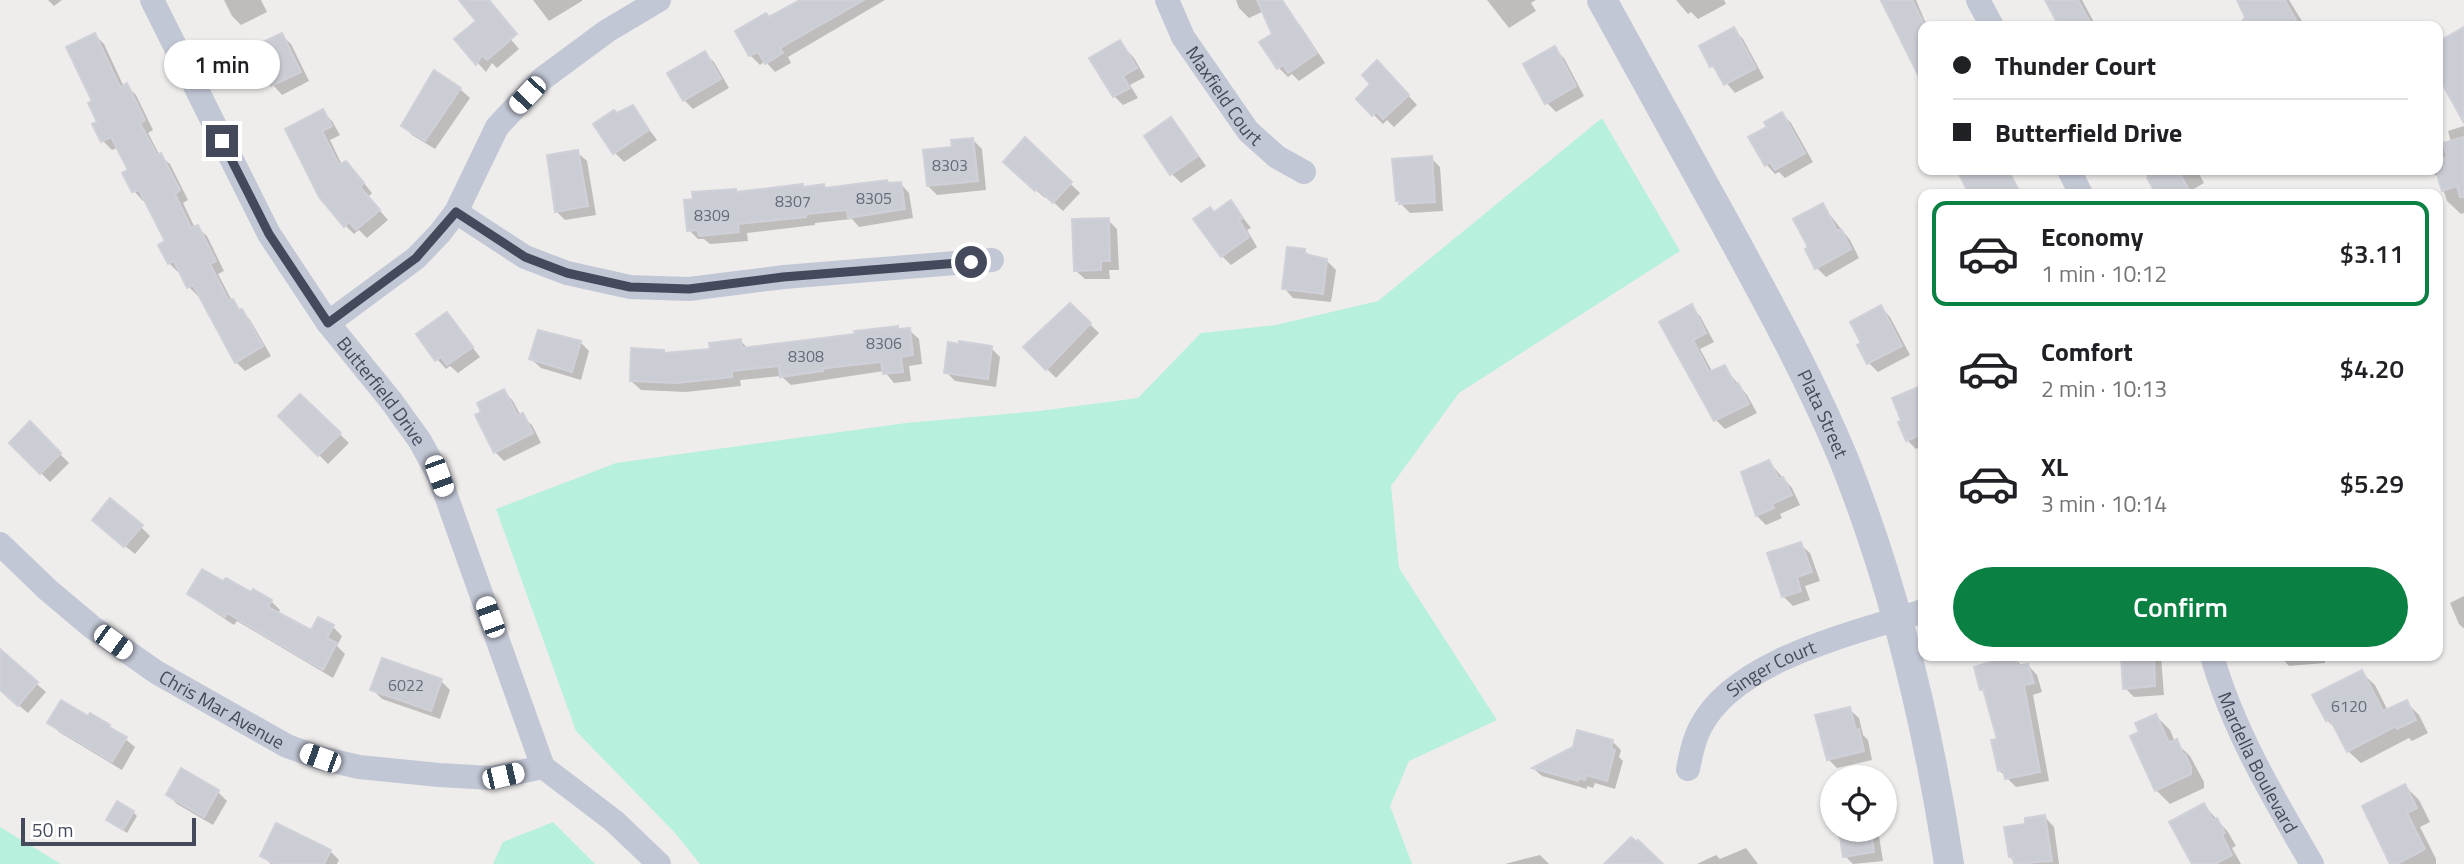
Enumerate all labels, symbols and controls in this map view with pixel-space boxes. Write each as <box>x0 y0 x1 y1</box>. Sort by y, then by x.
callout: 1 min <box>164 40 280 88</box>
street label: Maxfield Court <box>1179 40 1270 152</box>
text: Thunder Court <box>1995 46 2156 85</box>
text: 1 min <box>194 47 250 82</box>
car <box>505 72 550 118</box>
text: Butterfield Drive <box>1995 113 2182 152</box>
route end <box>206 125 238 157</box>
house number: 8303 <box>932 153 968 177</box>
house number: 8305 <box>856 186 892 210</box>
house number: 8307 <box>775 189 811 213</box>
house number: 8309 <box>694 203 730 227</box>
text: Economy <box>2041 217 2143 256</box>
icon: car <box>1957 222 2020 285</box>
text: $3.11 <box>2340 234 2404 273</box>
route start <box>955 246 987 278</box>
text: 1 min · 10:12 <box>2041 256 2167 291</box>
street label: Butterfield Drive <box>330 330 434 451</box>
house number: 8306 <box>866 331 902 355</box>
text: Comfort <box>2041 332 2133 371</box>
icon: car <box>1957 337 2020 400</box>
house number: 8308 <box>788 344 824 368</box>
text: $4.20 <box>2340 349 2404 388</box>
street label: Plata Street <box>1791 364 1857 462</box>
text: 2 min · 10:13 <box>2041 371 2167 406</box>
text: XL <box>2041 447 2068 486</box>
icon: car <box>1957 452 2020 515</box>
car <box>422 453 457 499</box>
text: $5.29 <box>2340 464 2404 503</box>
text: 3 min · 10:14 <box>2041 486 2167 521</box>
button: Confirm <box>1953 567 2408 647</box>
car <box>473 594 508 640</box>
car <box>90 621 137 663</box>
street label: Singer Court <box>1719 632 1820 703</box>
street label: Chris Mar Avenue <box>154 662 290 756</box>
house number: 6022 <box>388 673 424 697</box>
street label: Mardella Boulevard <box>2211 687 2306 838</box>
house number: 6120 <box>2331 694 2367 718</box>
car <box>297 741 344 775</box>
car <box>481 761 526 791</box>
map controls <box>1820 765 1897 842</box>
button: locate <box>1820 765 1897 842</box>
scale bar <box>21 815 196 847</box>
text: 50 m <box>32 815 73 844</box>

